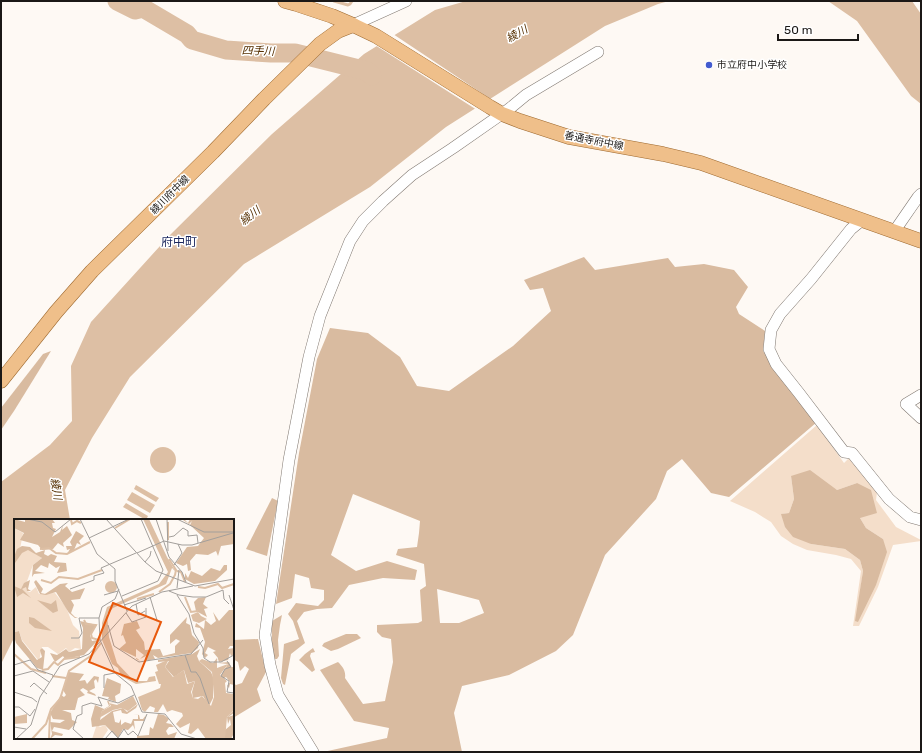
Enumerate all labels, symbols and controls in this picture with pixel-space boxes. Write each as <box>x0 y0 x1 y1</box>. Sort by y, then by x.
scale bar <box>778 16 858 42</box>
water label: 綾川 <box>504 22 531 45</box>
text: 50 m <box>784 23 812 37</box>
water label: 四手川 <box>241 44 276 58</box>
place label: 市立府中小学校 <box>717 59 787 71</box>
marker: 市立府中小学校 <box>704 60 714 70</box>
street label: 善通寺府中線 <box>563 129 625 153</box>
street label: 綾川府中線 <box>148 173 192 217</box>
water label: 綾川 <box>237 203 263 228</box>
district label: 府中町 <box>161 235 197 249</box>
water label: 綾川 <box>48 477 64 502</box>
inset map <box>14 519 234 739</box>

